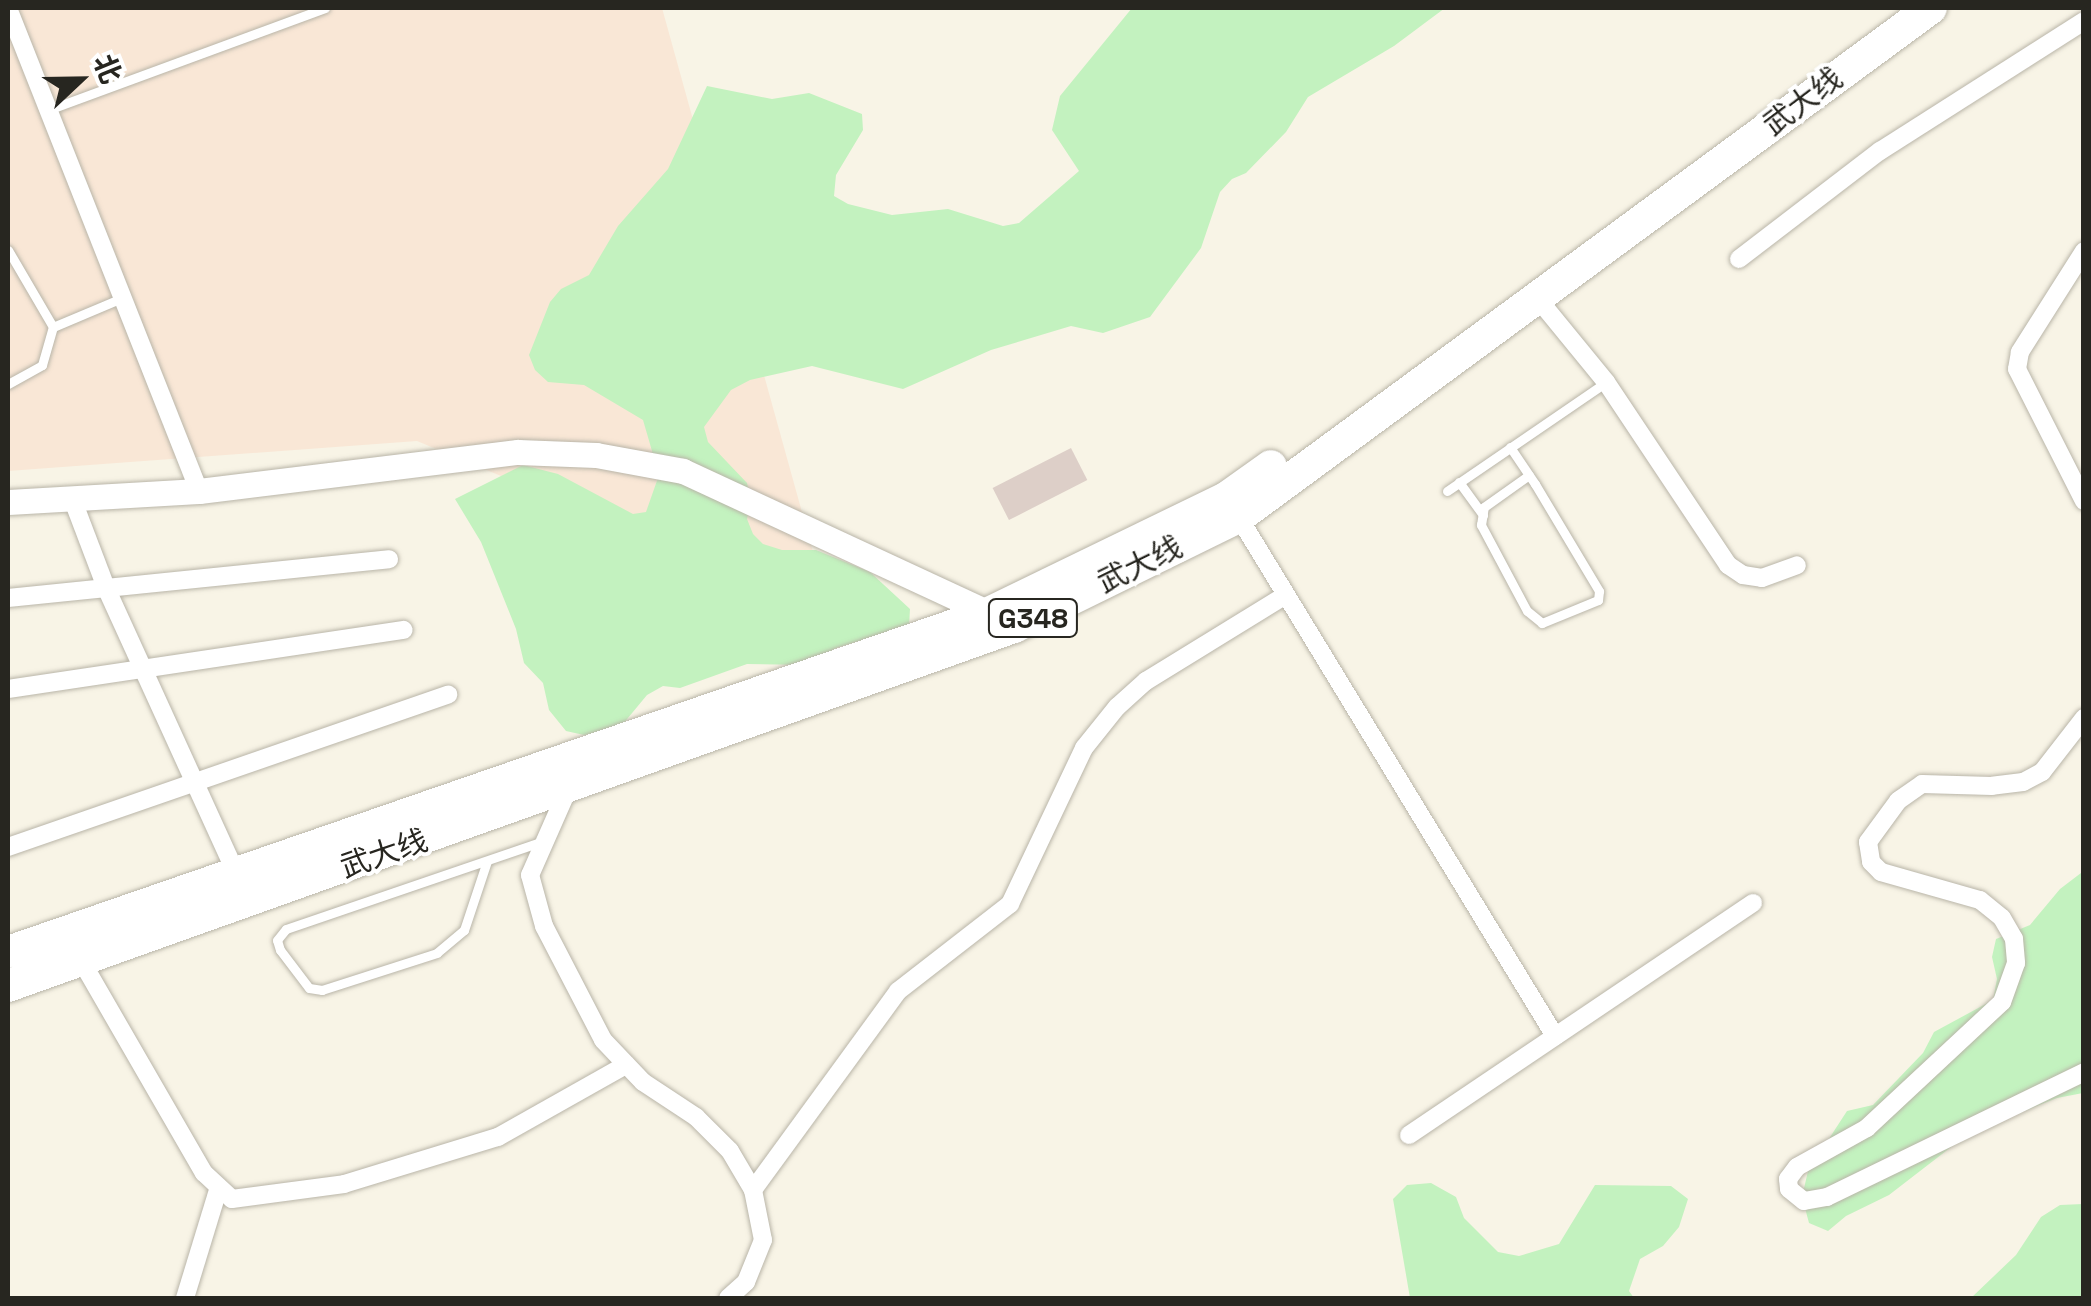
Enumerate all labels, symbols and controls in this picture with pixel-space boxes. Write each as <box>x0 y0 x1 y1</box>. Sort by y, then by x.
north arrow <box>30 30 130 130</box>
text: 北 <box>86 49 130 88</box>
street label: 武大线 <box>1756 61 1850 143</box>
street label: 武大线 <box>1092 529 1188 601</box>
road number: G348 <box>986 595 1080 641</box>
street label: 武大线 <box>336 822 432 886</box>

